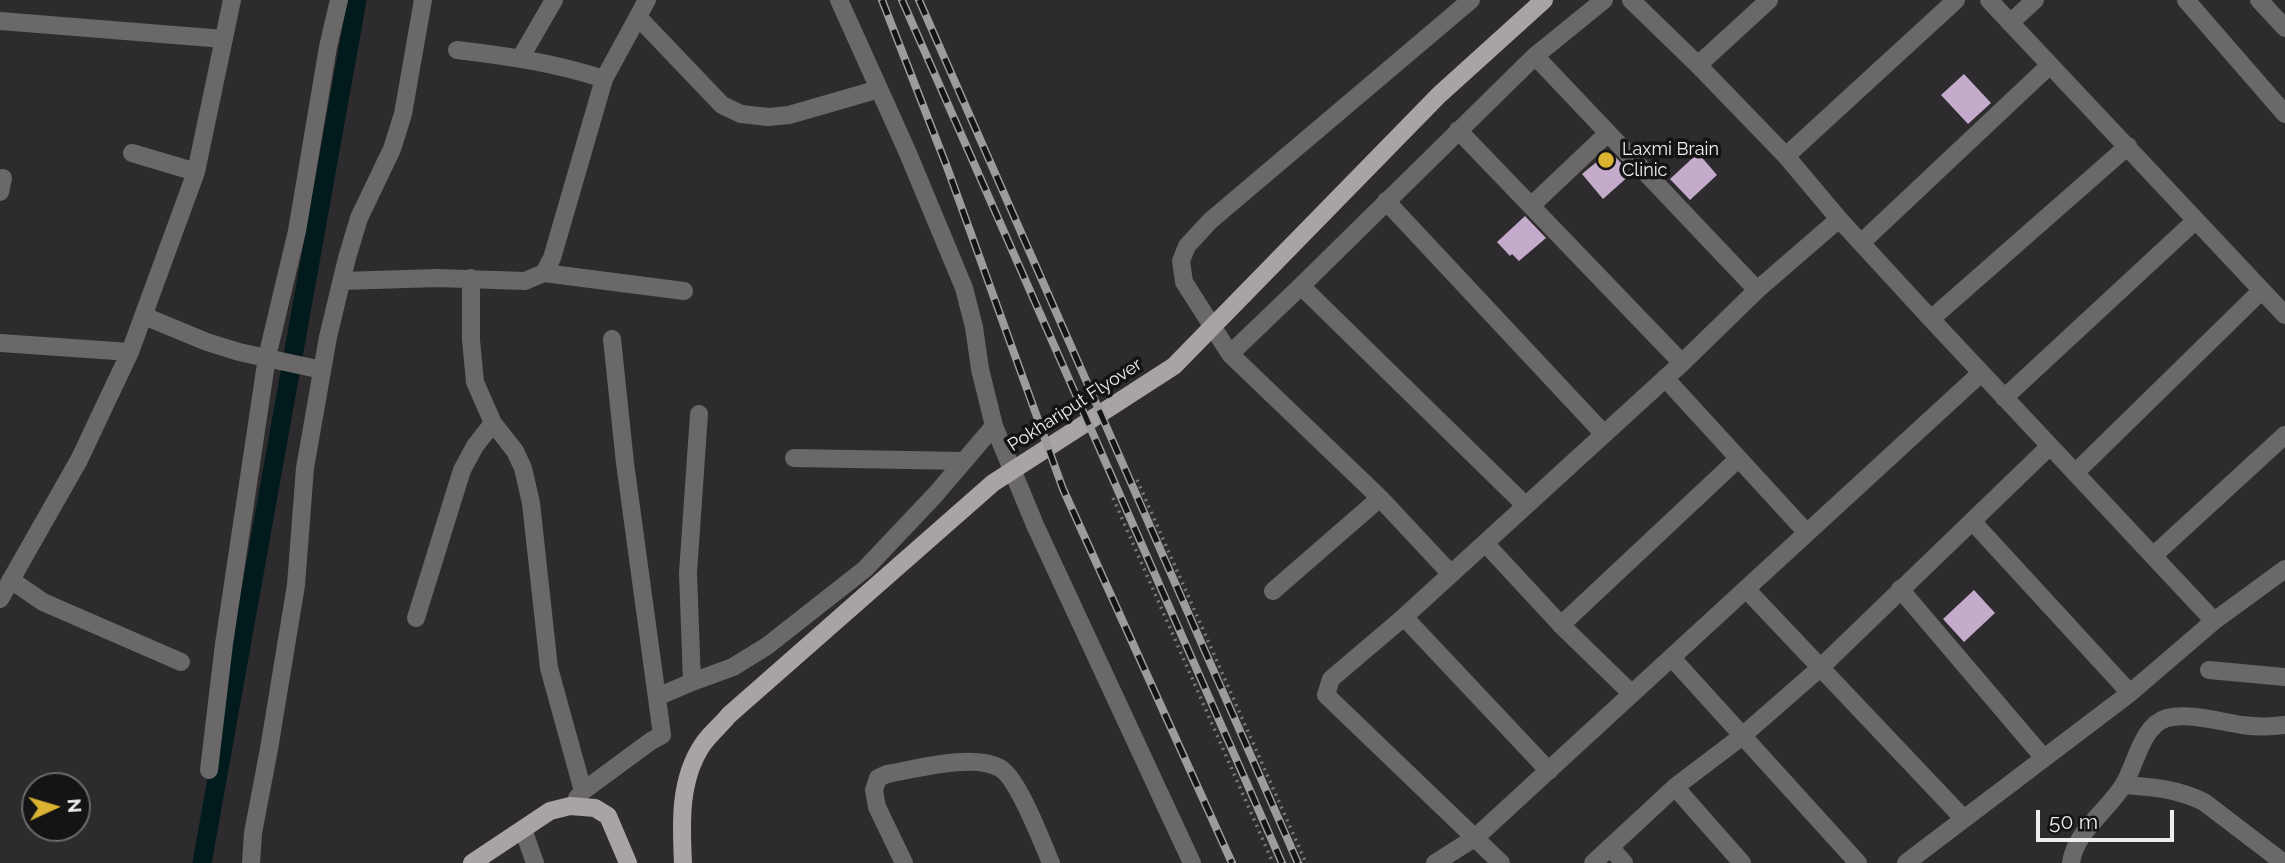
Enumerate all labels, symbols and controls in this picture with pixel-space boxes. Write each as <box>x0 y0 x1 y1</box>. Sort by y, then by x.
place label: Laxmi Brain Clinic <box>1622 139 1719 182</box>
marker: Laxmi Brain Clinic <box>1596 150 1616 170</box>
street label: Pokhariput Flyover <box>1004 354 1146 456</box>
north arrow <box>21 772 91 842</box>
scale bar <box>2040 796 2178 840</box>
text: N <box>63 798 86 814</box>
text: 50 m <box>2049 809 2098 834</box>

